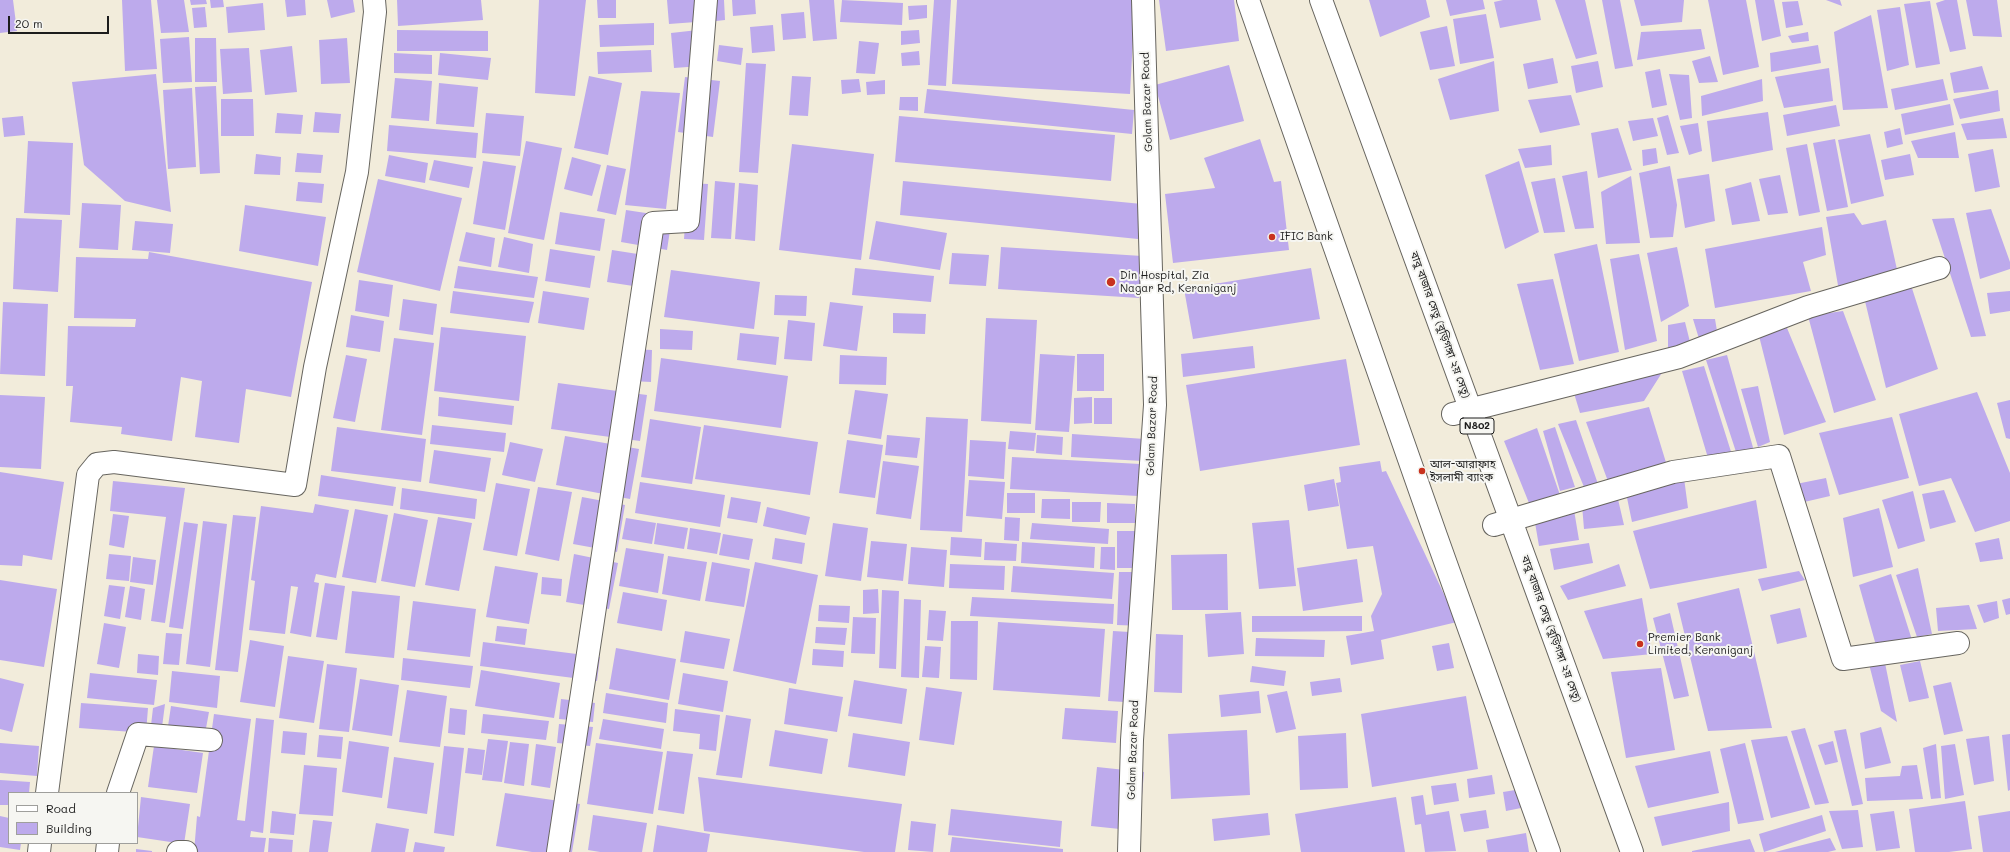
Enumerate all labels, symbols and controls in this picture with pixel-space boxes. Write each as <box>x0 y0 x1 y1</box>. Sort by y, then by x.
scale bar <box>10 8 111 34</box>
text: 20 m <box>15 15 43 31</box>
street label: Golam Bazar Road <box>1139 52 1155 152</box>
place label: IFIC Bank <box>1280 230 1333 244</box>
marker: IFIC Bank <box>1267 232 1277 242</box>
street label: বাবু বাজার সেতু (বুড়িগঙ্গা ২য় সেতু) <box>1407 250 1473 400</box>
place label: Din Hospital, Zia Nagar Rd, Keraniganj <box>1120 269 1236 295</box>
marker: Din Hospital, Zia Nagar Rd, Keraniganj <box>1105 276 1117 288</box>
street label: Golam Bazar Road <box>1144 376 1160 476</box>
road number: N802 <box>1460 418 1494 434</box>
place label: আল-আরাফাহ ইসলামী ব্যাংক <box>1430 458 1496 484</box>
marker: আল-আরাফাহ ইসলামী ব্যাংক <box>1417 466 1427 476</box>
street label: বাবু বাজার সেতু (বুড়িগঙ্গা ২য় সেতু) <box>1518 554 1584 704</box>
place label: Premier Bank Limited, Keraniganj <box>1648 631 1753 657</box>
marker: Premier Bank Limited, Keraniganj <box>1635 639 1645 649</box>
street label: Golam Bazar Road <box>1125 700 1141 800</box>
legend <box>8 792 138 844</box>
text: Road <box>46 800 76 816</box>
text: Building <box>46 820 92 836</box>

